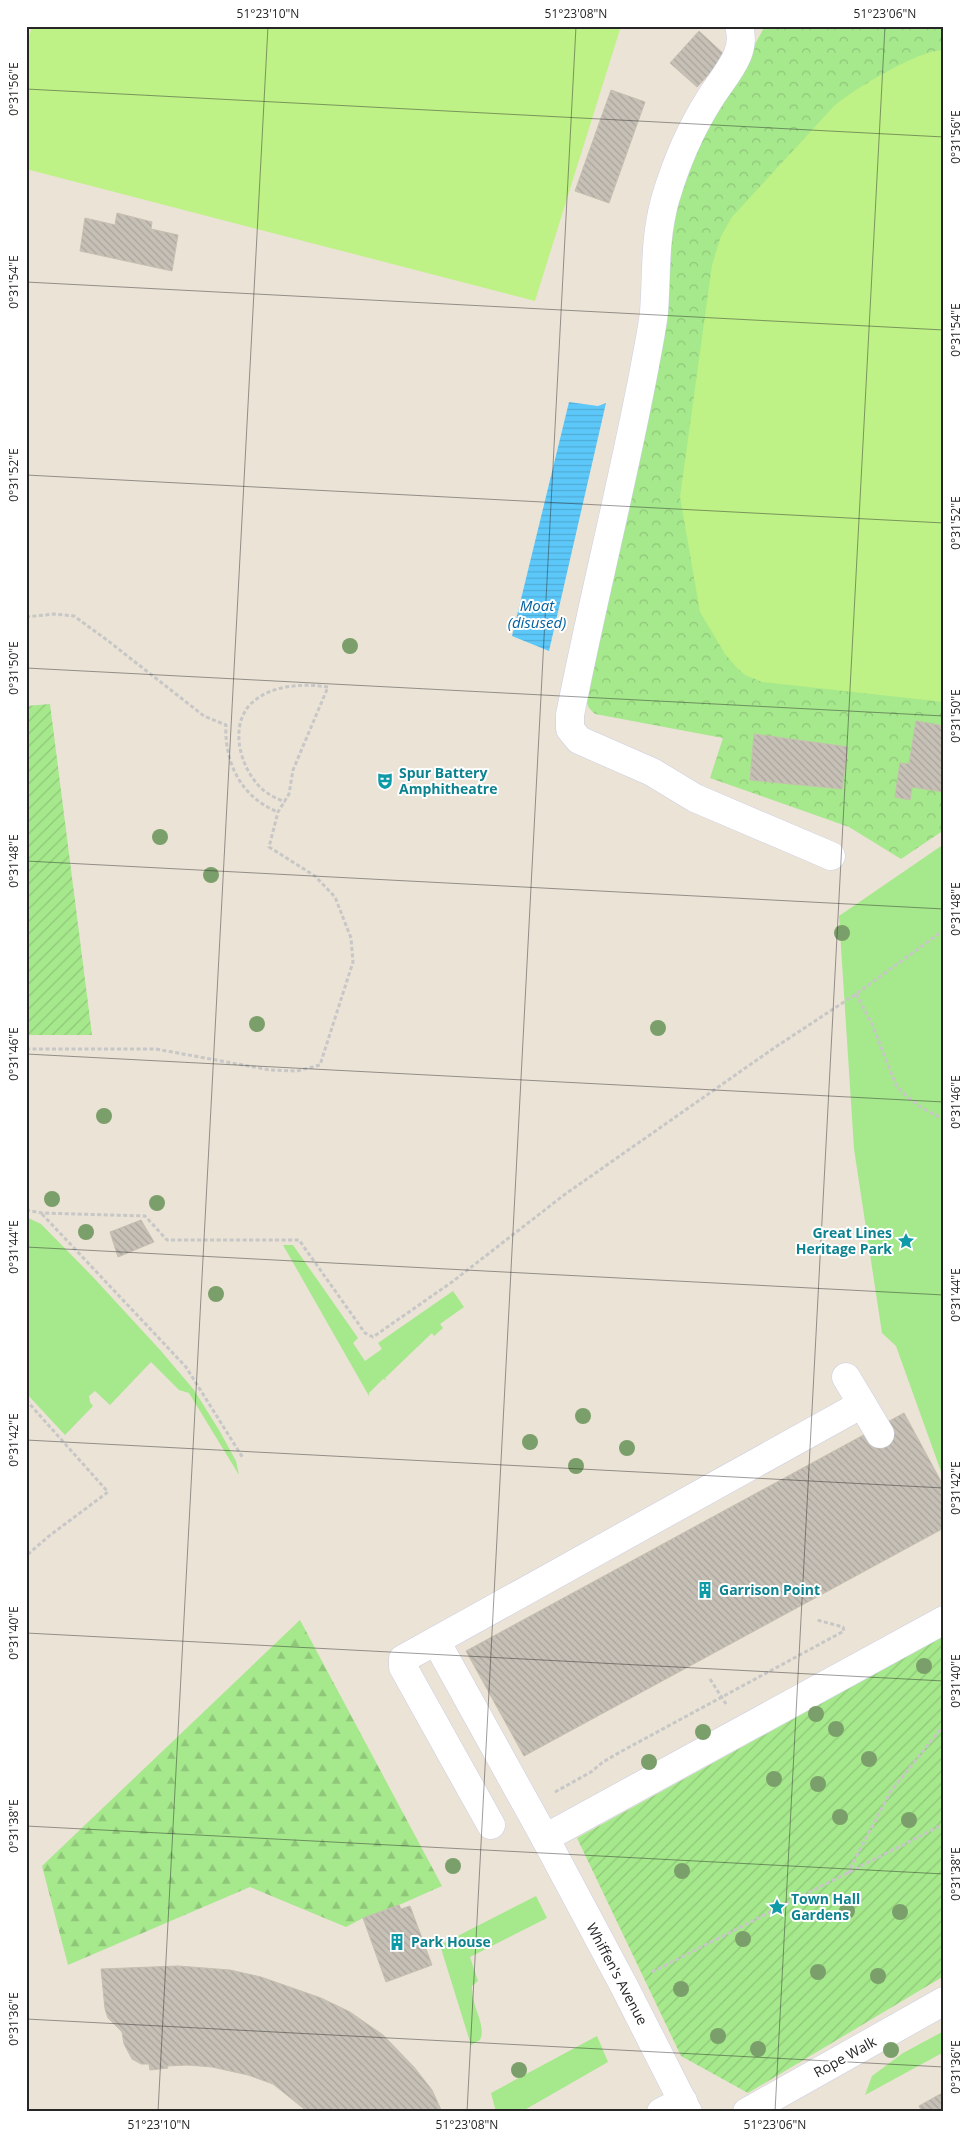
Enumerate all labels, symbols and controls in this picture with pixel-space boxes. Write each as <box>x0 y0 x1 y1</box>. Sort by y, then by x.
text: 51°23'10"N <box>237 5 299 22</box>
text: 51°23'08"N <box>545 5 607 22</box>
text: 51°23'06"N <box>854 5 916 22</box>
text: 0°31'56"E <box>5 62 22 116</box>
text: 0°31'56"E <box>947 110 964 164</box>
text: 0°31'54"E <box>5 255 22 309</box>
text: 0°31'54"E <box>947 303 964 357</box>
text: 0°31'52"E <box>5 448 22 502</box>
text: 0°31'52"E <box>947 496 964 550</box>
water label: Moat (disused) <box>508 595 566 632</box>
text: 0°31'50"E <box>5 641 22 695</box>
text: 0°31'50"E <box>947 689 964 743</box>
place label: Spur Battery Amphitheatre <box>399 763 497 798</box>
theatre icon: Spur Battery Amphitheatre <box>375 771 395 791</box>
text: 0°31'48"E <box>5 834 22 888</box>
text: 0°31'48"E <box>947 882 964 936</box>
text: 0°31'46"E <box>5 1027 22 1081</box>
text: 0°31'46"E <box>947 1075 964 1129</box>
text: 0°31'44"E <box>5 1220 22 1274</box>
place label: Great Lines Heritage Park <box>796 1223 892 1258</box>
place icon: Great Lines Heritage Park <box>896 1231 916 1251</box>
text: 0°31'44"E <box>947 1268 964 1322</box>
text: 0°31'42"E <box>5 1413 22 1467</box>
text: 0°31'42"E <box>947 1461 964 1515</box>
building icon: Garrison Point <box>695 1580 715 1600</box>
place label: Garrison Point <box>719 1580 820 1599</box>
text: 0°31'40"E <box>5 1606 22 1660</box>
text: 0°31'40"E <box>947 1654 964 1708</box>
text: 0°31'38"E <box>5 1799 22 1853</box>
text: 0°31'38"E <box>947 1847 964 1901</box>
place label: Town Hall Gardens <box>791 1889 860 1924</box>
place icon: Town Hall Gardens <box>767 1897 787 1917</box>
street label: Whiffen's Avenue <box>583 1919 652 2028</box>
building icon: Park House <box>387 1932 407 1952</box>
place label: Park House <box>411 1932 491 1951</box>
text: 0°31'36"E <box>5 1992 22 2046</box>
street label: Rope Walk <box>810 2031 880 2082</box>
text: 0°31'36"E <box>947 2040 964 2094</box>
text: 51°23'10"N <box>128 2116 190 2133</box>
text: 51°23'08"N <box>436 2116 498 2133</box>
text: 51°23'06"N <box>744 2116 806 2133</box>

